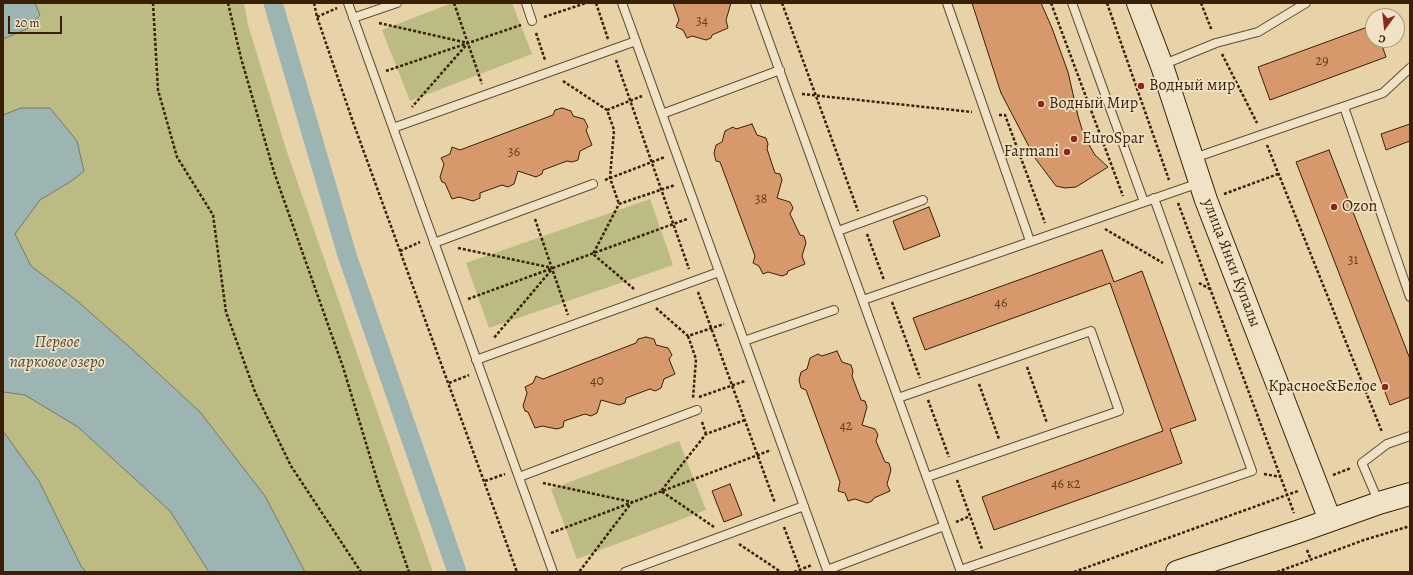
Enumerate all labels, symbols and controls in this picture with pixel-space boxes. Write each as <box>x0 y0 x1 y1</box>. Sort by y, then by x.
scale bar <box>10 8 64 34</box>
north arrow <box>1365 8 1405 48</box>
house number: 34 <box>696 14 708 30</box>
text: 20 m <box>15 15 39 31</box>
text: С <box>1377 31 1387 47</box>
house number: 29 <box>1315 54 1329 70</box>
place label: Водный мир <box>1149 76 1235 96</box>
marker: Водный мир <box>1136 81 1146 91</box>
place label: Водный Мир <box>1049 94 1138 114</box>
marker: Водный Мир <box>1036 99 1046 109</box>
place label: EuroSpar <box>1082 129 1144 149</box>
marker: EuroSpar <box>1069 134 1079 144</box>
place label: Farmani <box>1004 142 1059 162</box>
house number: 36 <box>508 145 520 161</box>
marker: Farmani <box>1062 147 1072 157</box>
house number: 38 <box>755 192 767 208</box>
street label: улица Янки Купалы <box>1198 196 1264 330</box>
place label: Ozon <box>1342 197 1377 217</box>
marker: Ozon <box>1329 202 1339 212</box>
house number: 31 <box>1348 253 1358 269</box>
house number: 46 <box>995 296 1007 312</box>
water label: Первое парковое озеро <box>9 333 105 373</box>
house number: 40 <box>590 374 604 390</box>
place label: Красное&Белое <box>1268 377 1377 397</box>
marker: Красное&Белое <box>1380 382 1390 392</box>
house number: 42 <box>840 419 852 435</box>
house number: 46 к2 <box>1051 477 1081 493</box>

